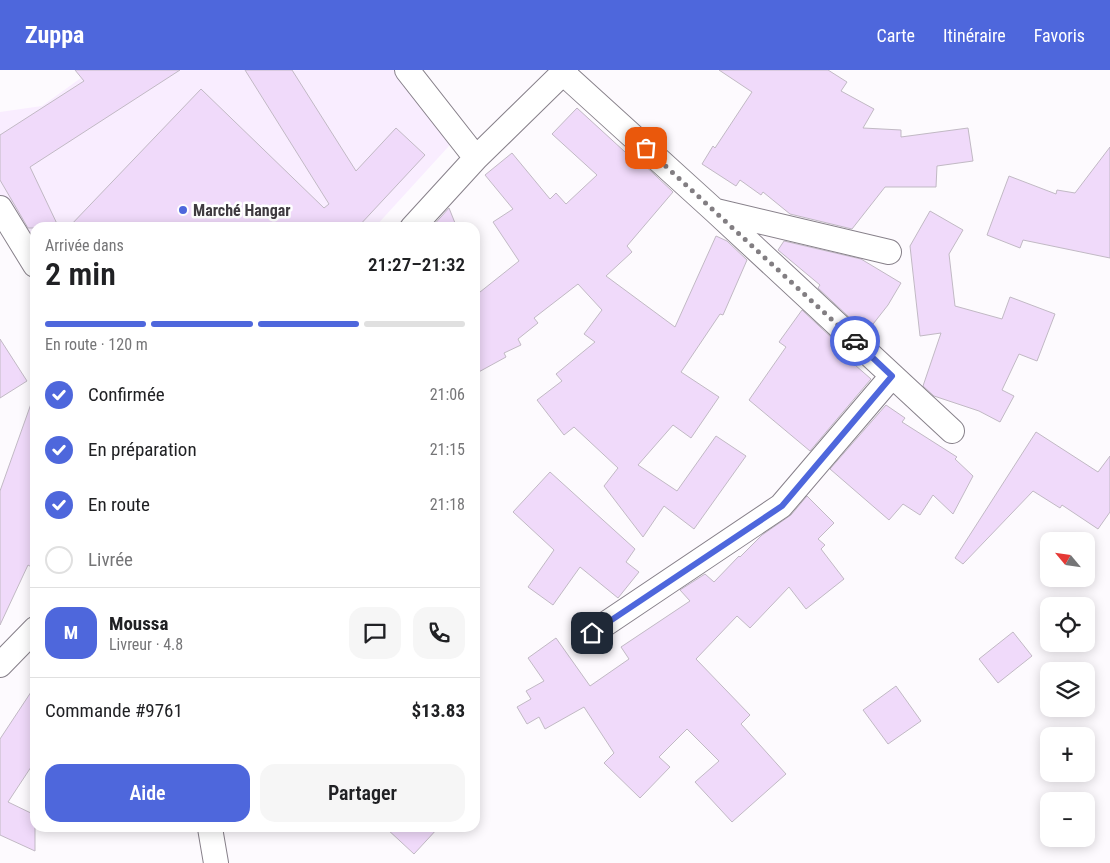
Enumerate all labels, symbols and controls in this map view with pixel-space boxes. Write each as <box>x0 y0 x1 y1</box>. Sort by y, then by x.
text: Zuppa <box>25 21 84 49</box>
text: Carte <box>876 25 915 46</box>
text: Itinéraire <box>943 25 1006 46</box>
text: Favoris <box>1034 25 1085 46</box>
pin <box>625 127 667 169</box>
icon: bag <box>632 134 660 162</box>
place label: Marché Hangar <box>193 201 291 220</box>
marker: Marché Hangar <box>177 204 189 216</box>
text: Arrivée dans <box>45 236 124 255</box>
text: 21:27–21:32 <box>368 253 465 276</box>
text: 2 min <box>45 255 116 293</box>
courier <box>830 316 880 366</box>
icon: car <box>841 327 869 355</box>
text: En route · 120 m <box>45 335 148 354</box>
icon: check <box>45 381 73 409</box>
text: Confirmée <box>88 383 165 406</box>
text: 21:06 <box>430 385 465 404</box>
icon: check <box>45 436 73 464</box>
text: En préparation <box>88 438 197 461</box>
text: 21:15 <box>430 440 465 459</box>
icon: check <box>45 491 73 519</box>
text: En route <box>88 493 150 516</box>
text: 21:18 <box>430 495 465 514</box>
north arrow <box>1040 532 1095 588</box>
map controls <box>1040 532 1095 847</box>
text: Livrée <box>88 548 133 571</box>
button: locate <box>1040 597 1095 652</box>
button: chat <box>349 607 401 659</box>
button: phone <box>413 607 465 659</box>
text: Moussa <box>109 612 168 635</box>
pin <box>571 612 613 654</box>
icon: home <box>578 619 606 647</box>
text: M <box>64 621 78 644</box>
text: Livreur · 4.8 <box>109 635 183 654</box>
button: layers <box>1040 662 1095 717</box>
text: Commande #9761 <box>45 699 183 722</box>
text: $13.83 <box>411 699 465 722</box>
button: + <box>1040 727 1095 782</box>
button: Aide <box>45 764 250 822</box>
button: Partager <box>260 764 465 822</box>
button: − <box>1040 792 1095 847</box>

